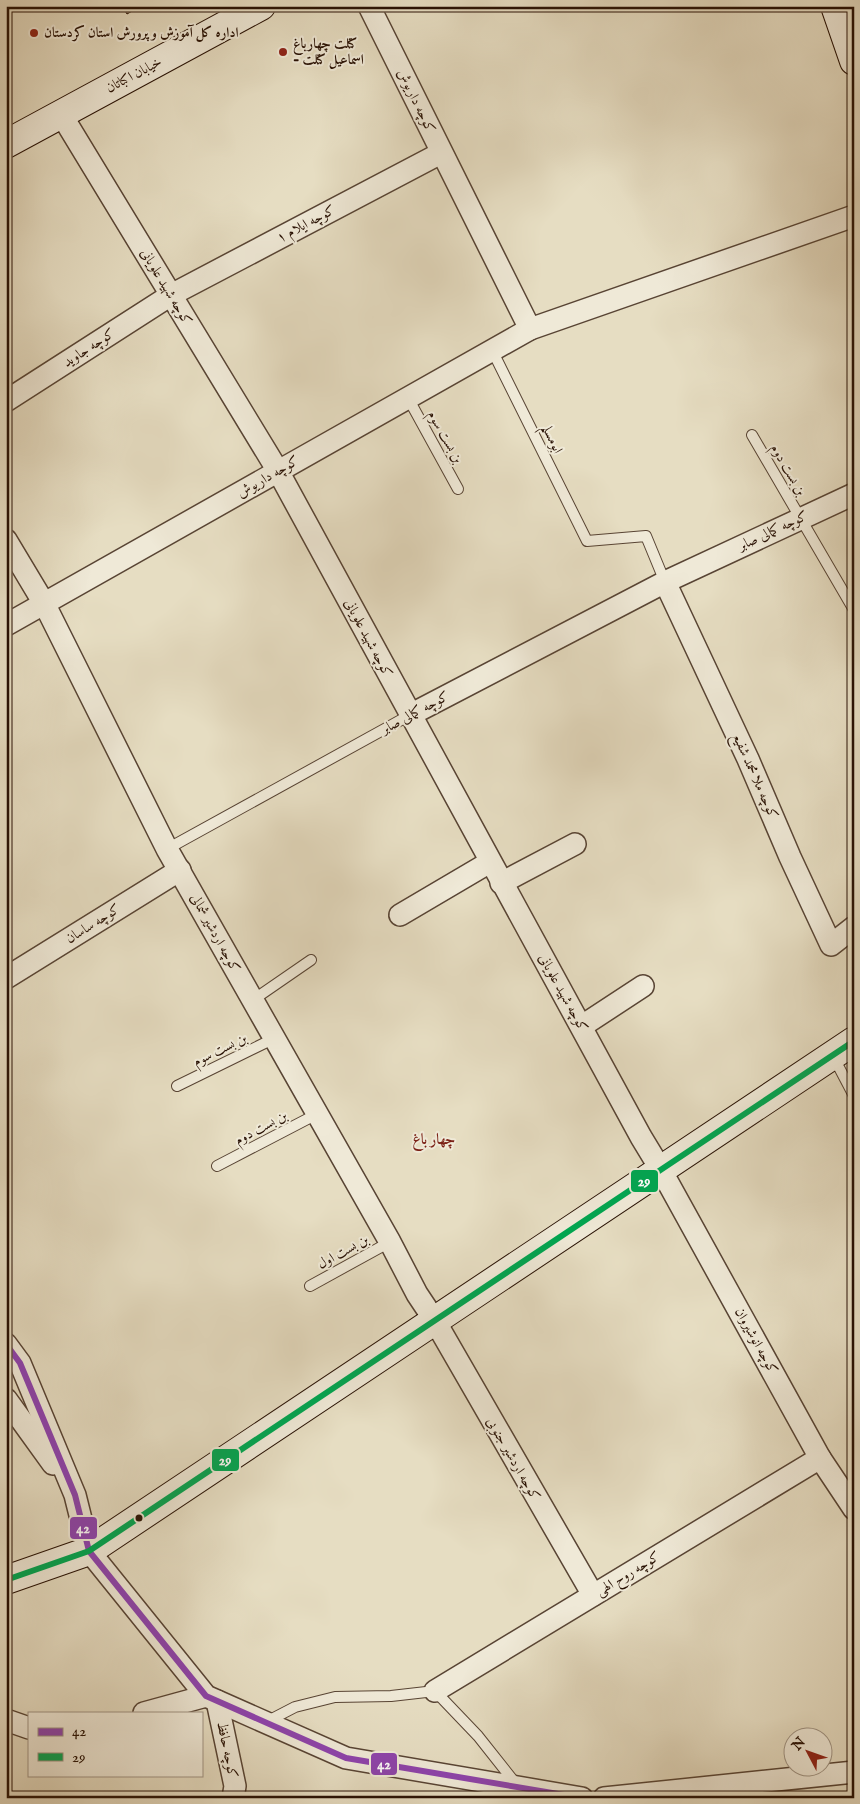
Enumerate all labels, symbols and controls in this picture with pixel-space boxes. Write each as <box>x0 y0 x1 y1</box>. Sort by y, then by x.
place label: اداره کل آموزش و پرورش استان کردستان <box>44 24 239 42</box>
marker: اداره کل آموزش و پرورش استان کردستان <box>28 27 40 39</box>
place label: کتلت چهارباغ - اسماعیل کتلت <box>293 35 364 69</box>
marker: کتلت چهارباغ - اسماعیل کتلت <box>277 46 289 58</box>
street label: خیابان اکباتان <box>103 53 165 97</box>
street label: کوچه داریوش <box>393 66 439 136</box>
street label: کوچه ایلام ۱ <box>274 201 340 250</box>
street label: کوچه شهید علویانی <box>136 245 196 329</box>
street label: کوچه جاوید <box>60 325 118 371</box>
street label: بن بست سوم <box>420 407 467 469</box>
street label: ابومسلم <box>533 421 567 459</box>
street label: بن بست دوم <box>763 441 810 501</box>
street label: کوچه داریوش <box>234 452 302 502</box>
street label: کوچه کمالی صابر <box>734 507 811 556</box>
street label: کوچه شهید علویانی <box>340 596 396 680</box>
street label: کوچه کمالی صابر <box>376 688 452 739</box>
street label: کوچه ملا محمد شفیع <box>724 730 782 824</box>
street label: کوچه اردشیر شمالی <box>186 890 244 976</box>
street label: کوچه ساسان <box>62 900 124 948</box>
street label: کوچه شهید علویانی <box>534 951 592 1035</box>
street label: بن بست سوم <box>190 1029 252 1073</box>
street label: بن بست دوم <box>232 1106 292 1152</box>
district label: چهار باغ <box>413 1130 456 1151</box>
line badge: 29 <box>630 1169 659 1193</box>
text: 29 <box>638 1173 650 1191</box>
street label: بن بست اول <box>314 1230 372 1273</box>
street label: کوچه انوشیروان <box>730 1304 782 1378</box>
street label: کوچه اردشیر جنوبی <box>482 1414 544 1504</box>
line badge: 29 <box>211 1448 240 1472</box>
text: 29 <box>219 1452 231 1470</box>
unlabelled marker <box>134 1513 144 1523</box>
line badge: 42 <box>69 1516 98 1540</box>
text: 42 <box>76 1520 90 1538</box>
street label: کوچه روح الهی <box>592 1548 665 1603</box>
legend <box>28 1712 202 1776</box>
street label: کوچه حافظ <box>212 1720 242 1780</box>
text: 42 <box>72 1722 86 1741</box>
north arrow <box>782 1726 832 1776</box>
text: N <box>788 1734 810 1755</box>
text: 29 <box>72 1748 86 1767</box>
line badge: 42 <box>370 1752 398 1776</box>
text: 42 <box>377 1756 391 1774</box>

